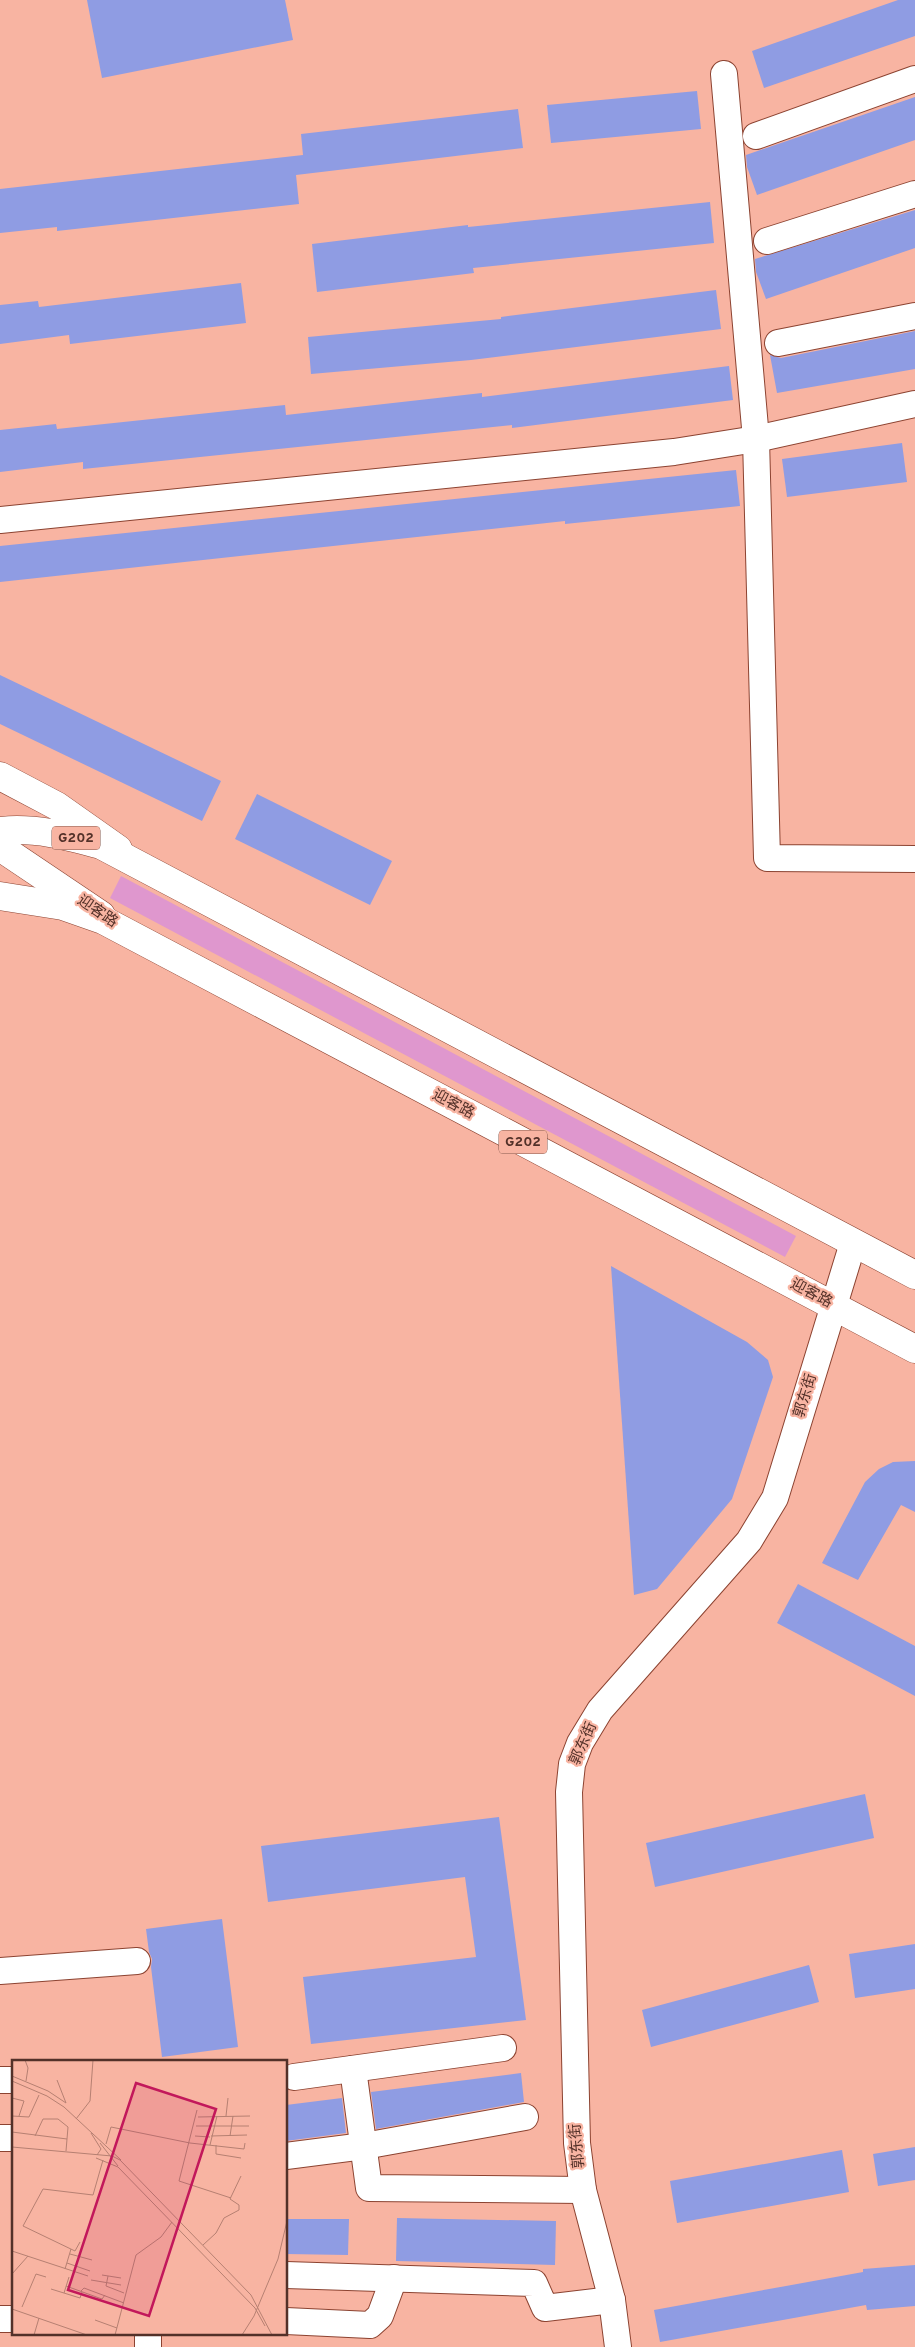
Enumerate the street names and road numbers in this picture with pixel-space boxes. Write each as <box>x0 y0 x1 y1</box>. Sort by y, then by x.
road number: G202 <box>52 826 100 850</box>
street label: 迎客路 <box>73 892 121 932</box>
street label: 迎客路 <box>429 1086 477 1124</box>
road number: G202 <box>499 1130 547 1154</box>
street label: 迎客路 <box>787 1275 835 1313</box>
street label: 郭东街 <box>790 1372 822 1420</box>
street label: 郭东街 <box>566 1720 602 1768</box>
street label: 郭东街 <box>567 2123 589 2169</box>

